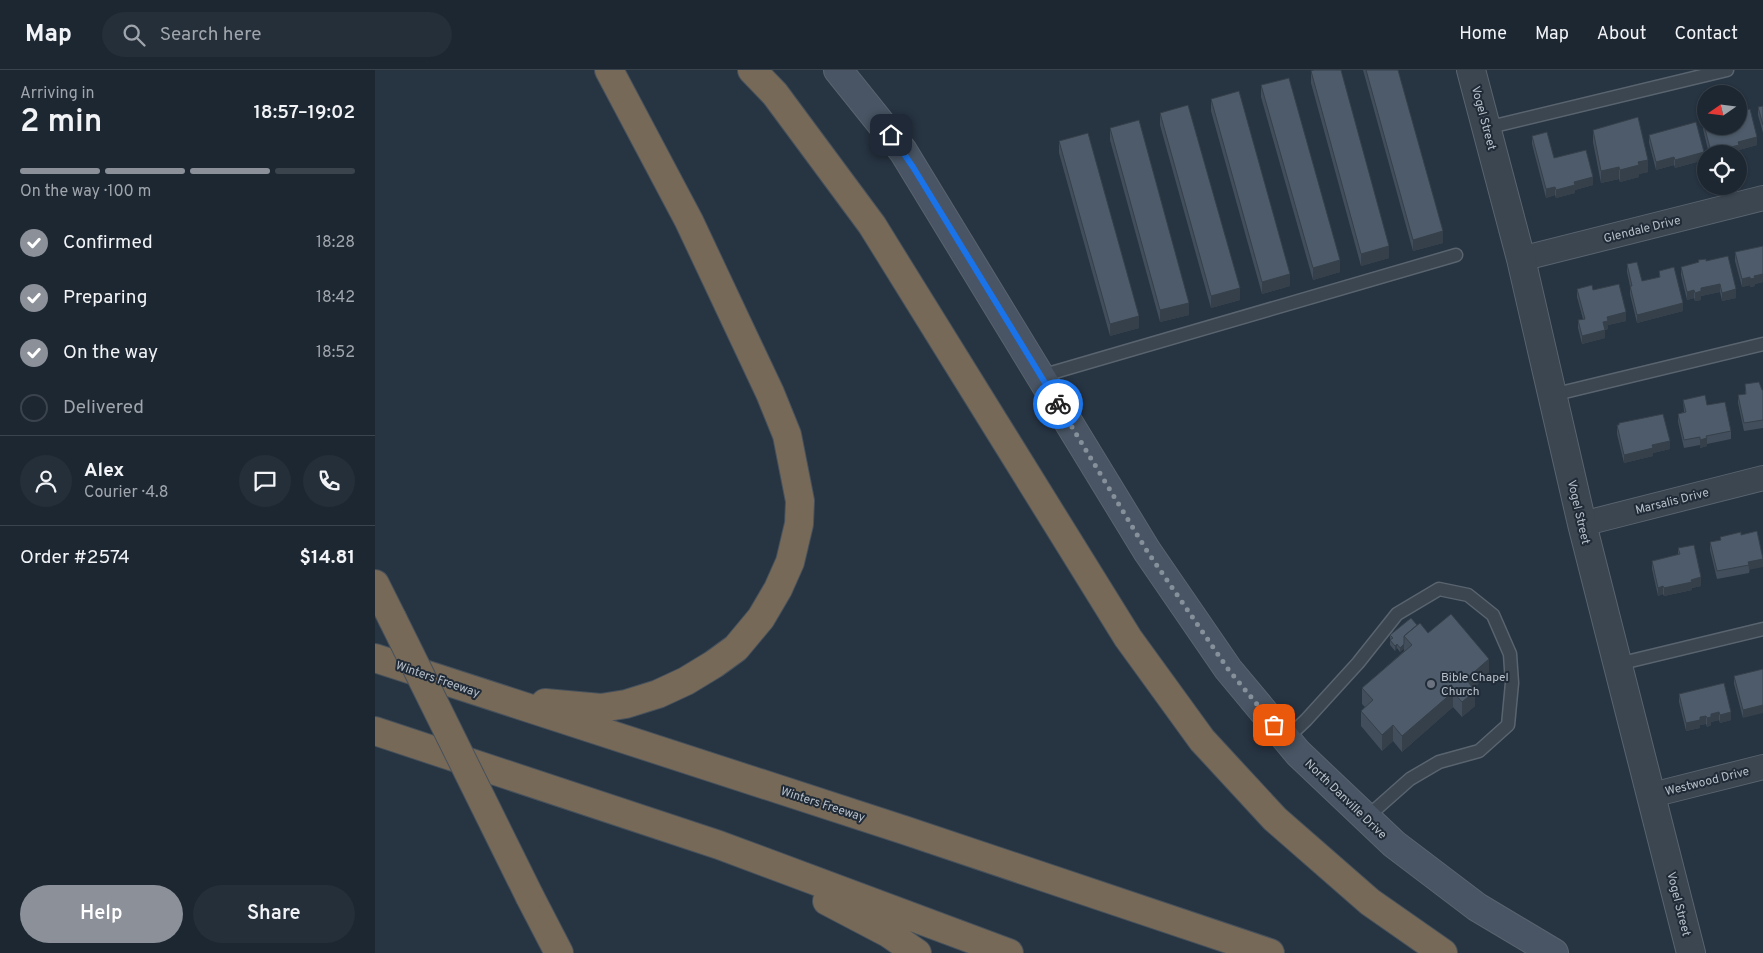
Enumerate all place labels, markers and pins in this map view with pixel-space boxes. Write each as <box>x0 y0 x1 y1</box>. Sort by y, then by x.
pin <box>870 114 912 156</box>
place label: Bible Chapel Church <box>1441 670 1509 700</box>
marker: Bible Chapel Church <box>1425 678 1437 690</box>
pin <box>1253 704 1295 746</box>

